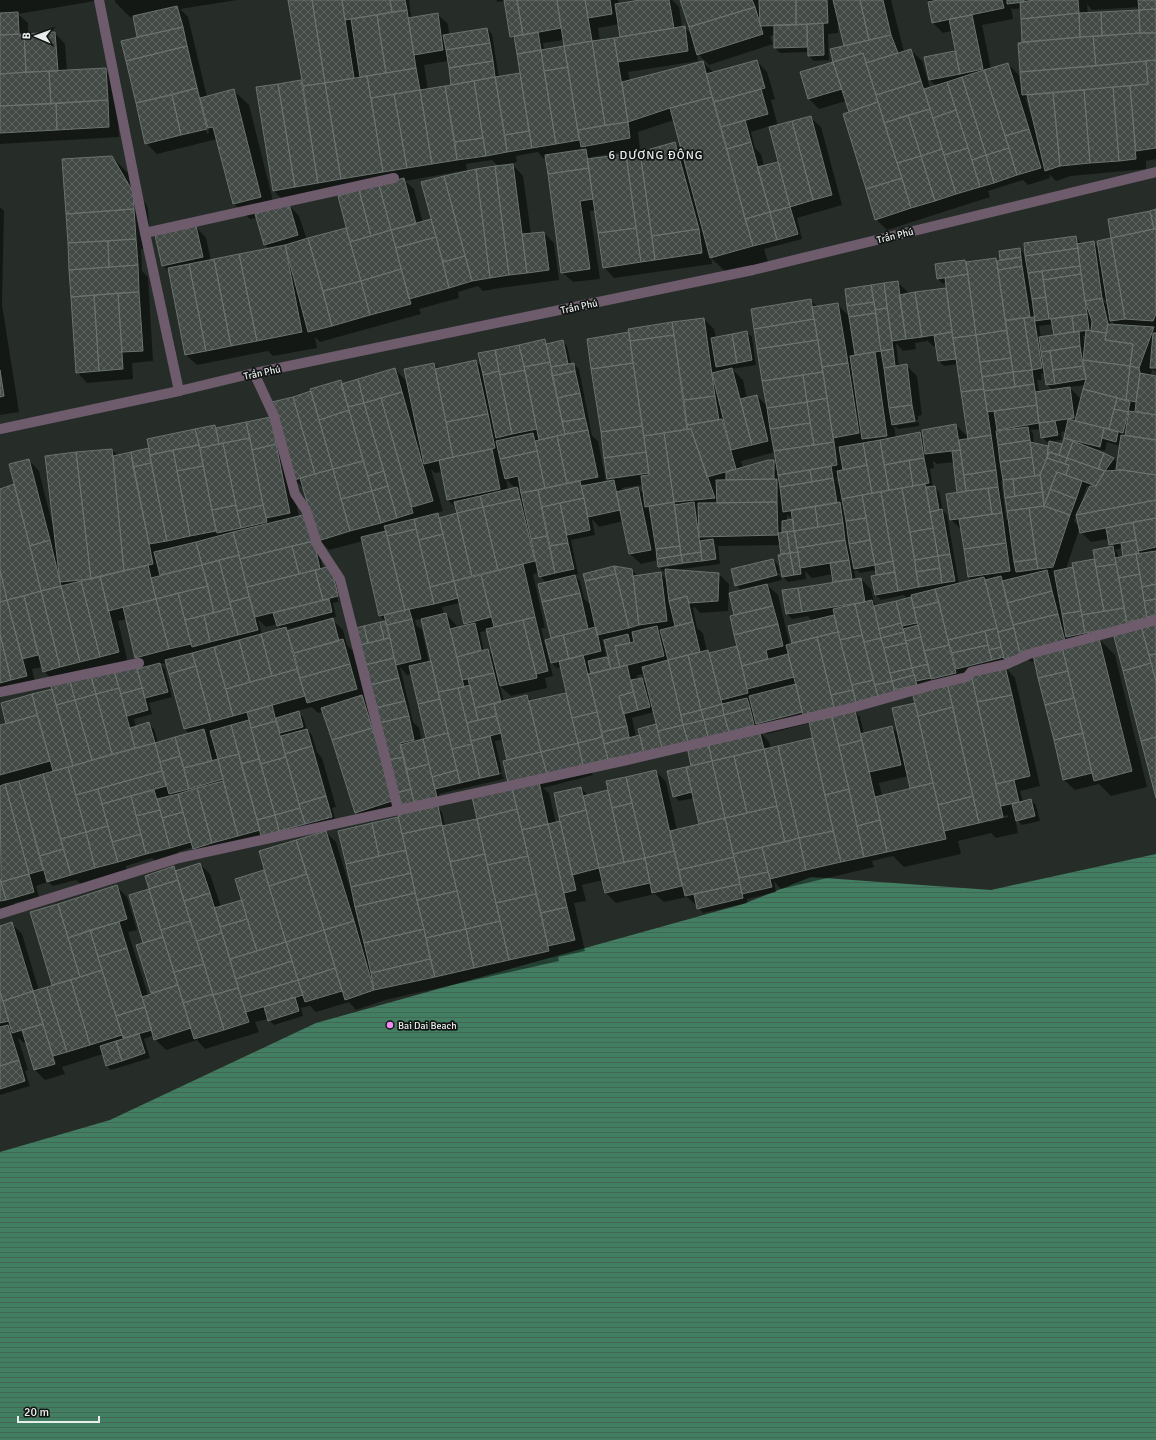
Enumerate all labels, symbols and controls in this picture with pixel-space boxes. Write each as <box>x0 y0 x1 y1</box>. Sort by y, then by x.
north arrow <box>16 16 56 56</box>
text: B <box>20 32 33 39</box>
district label: 6 DƯƠNG ĐÔNG <box>608 148 704 163</box>
street label: Trần Phú <box>876 226 915 246</box>
street label: Trần Phú <box>560 297 599 317</box>
street label: Trần Phú <box>243 363 282 383</box>
marker: Bai Dai Beach <box>385 1020 395 1030</box>
place label: Bai Dai Beach <box>398 1020 457 1032</box>
scale bar <box>18 1398 99 1424</box>
text: 20 m <box>24 1405 49 1420</box>

